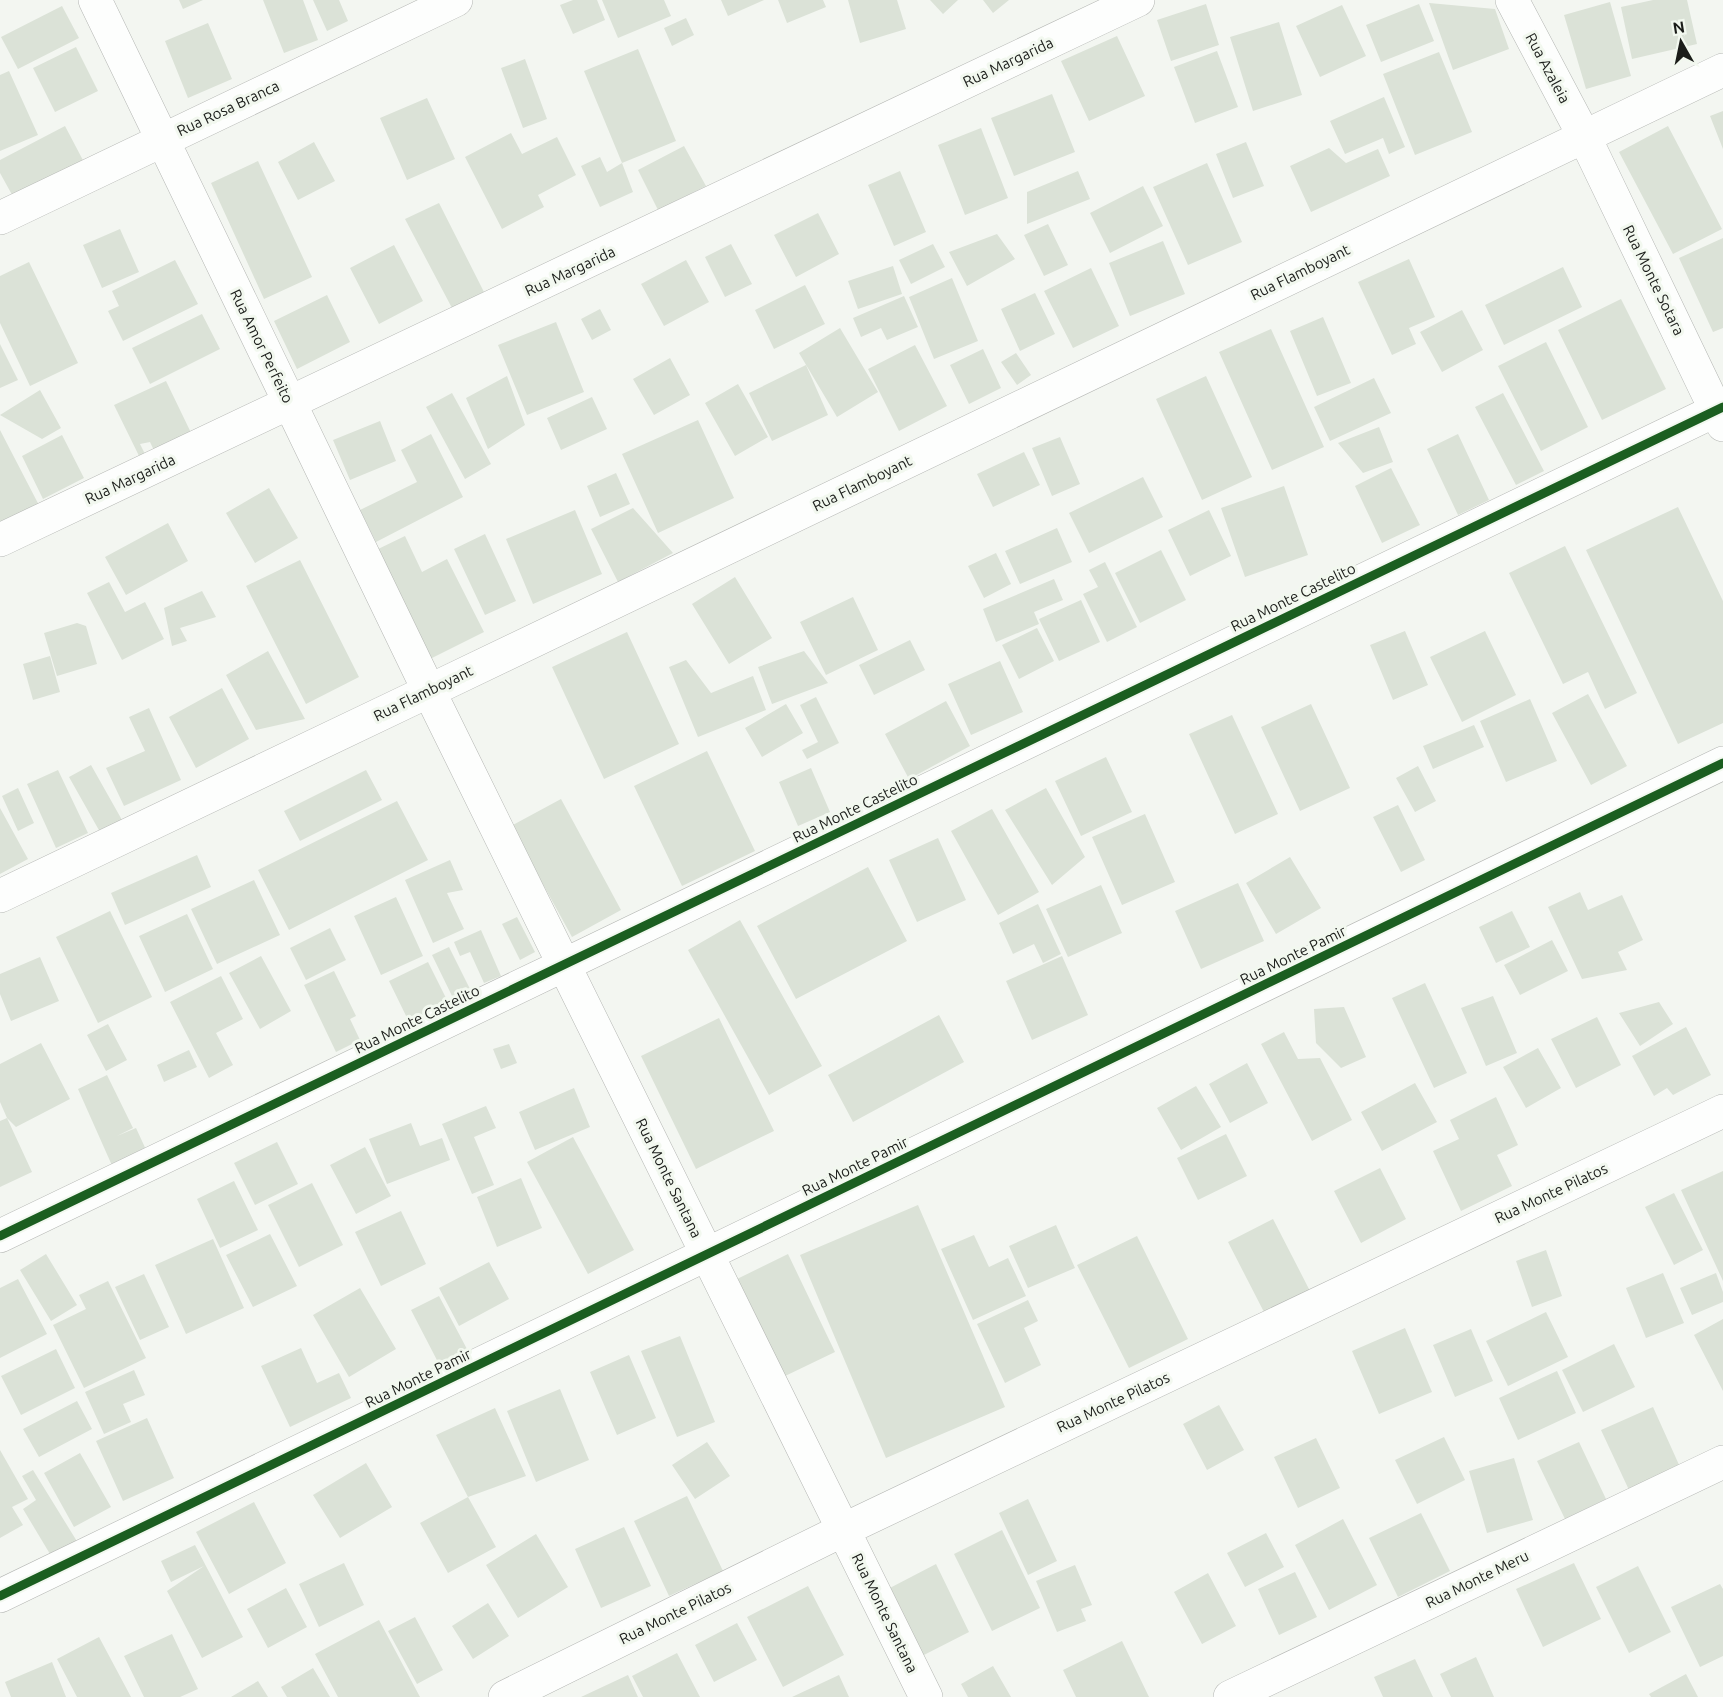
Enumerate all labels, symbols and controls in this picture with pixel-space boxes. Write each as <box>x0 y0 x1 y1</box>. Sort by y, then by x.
north arrow <box>1651 12 1711 72</box>
text: N <box>1671 17 1686 37</box>
street label: Rua Azaleia <box>1522 30 1574 106</box>
street label: Rua Margarida <box>960 34 1056 90</box>
street label: Rua Rosa Branca <box>174 77 282 139</box>
street label: Rua Monte Sotara <box>1620 222 1688 338</box>
street label: Rua Flamboyant <box>1248 241 1353 303</box>
street label: Rua Margarida <box>522 243 618 299</box>
street label: Rua Amor Perfeito <box>227 286 297 406</box>
street label: Rua Margarida <box>82 451 178 507</box>
street label: Rua Flamboyant <box>810 452 915 514</box>
street label: Rua Monte Castelito <box>1228 559 1358 635</box>
street label: Rua Flamboyant <box>371 662 476 724</box>
street label: Rua Monte Castelito <box>790 770 920 846</box>
street label: Rua Monte Pamir <box>1237 922 1349 988</box>
street label: Rua Monte Castelito <box>352 981 482 1057</box>
street label: Rua Monte Santana <box>633 1115 705 1241</box>
street label: Rua Monte Pamir <box>799 1133 911 1199</box>
street label: Rua Monte Pilatos <box>1492 1159 1610 1227</box>
street label: Rua Monte Pamir <box>362 1345 474 1411</box>
street label: Rua Monte Pilatos <box>1054 1368 1172 1436</box>
street label: Rua Monte Meru <box>1423 1547 1531 1611</box>
street label: Rua Monte Santana <box>849 1550 921 1676</box>
street label: Rua Monte Pilatos <box>616 1579 734 1647</box>

